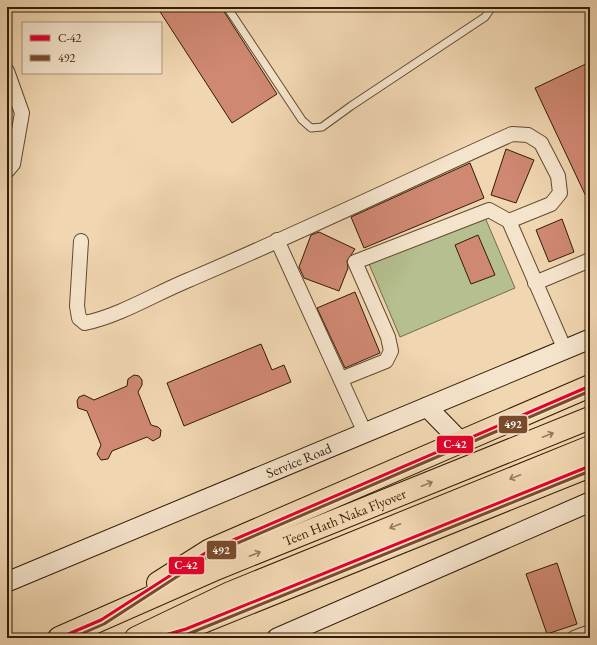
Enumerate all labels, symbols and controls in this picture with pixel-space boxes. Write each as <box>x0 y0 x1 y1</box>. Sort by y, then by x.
legend <box>22 22 162 74</box>
text: C-42 <box>58 30 82 46</box>
text: 492 <box>58 50 76 66</box>
line badge: 492 <box>498 415 528 434</box>
text: 492 <box>504 417 522 431</box>
one-way arrow <box>541 431 553 439</box>
line badge: C-42 <box>436 435 474 454</box>
text: C-42 <box>444 437 467 451</box>
street label: Service Road <box>263 438 335 482</box>
one-way arrow <box>509 474 521 481</box>
one-way arrow <box>421 480 433 487</box>
street label: Teen Hath Naka Flyover <box>280 484 409 550</box>
one-way arrow <box>389 523 401 530</box>
line badge: 492 <box>206 540 237 560</box>
text: 492 <box>212 543 230 557</box>
one-way arrow <box>248 549 260 557</box>
line badge: C-42 <box>168 556 205 575</box>
text: C-42 <box>175 558 198 572</box>

